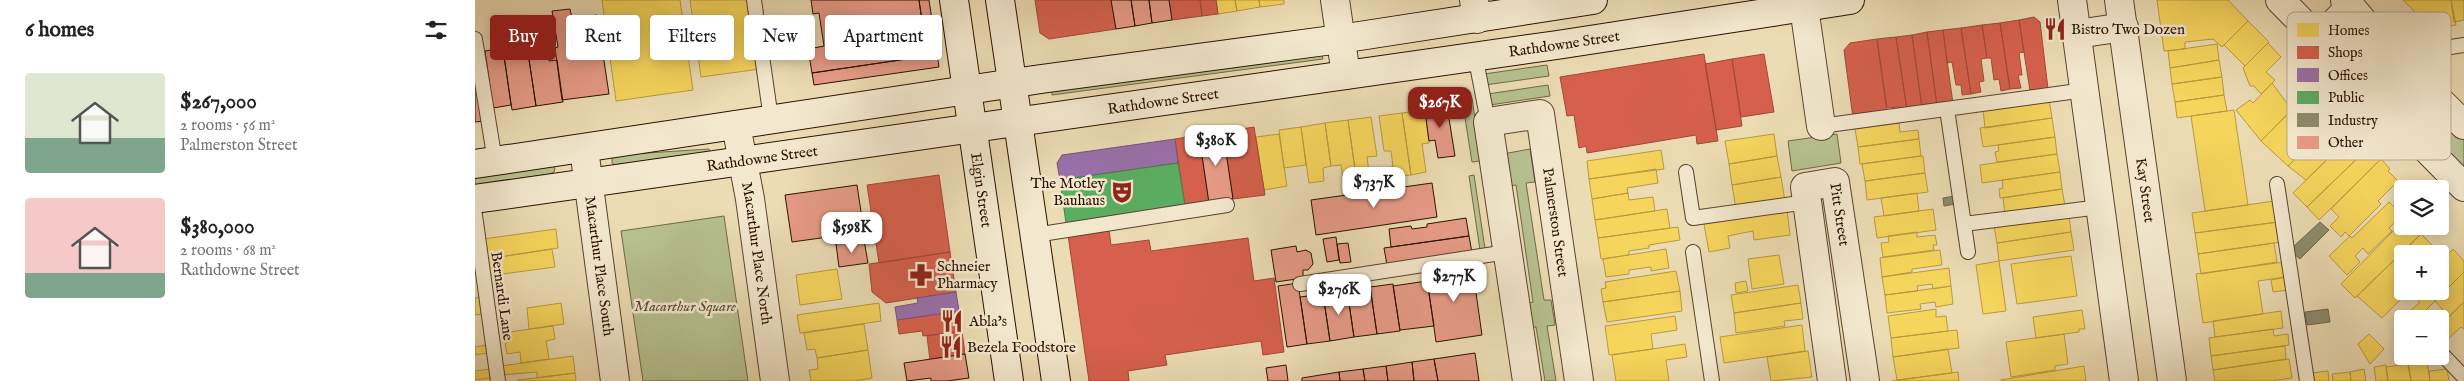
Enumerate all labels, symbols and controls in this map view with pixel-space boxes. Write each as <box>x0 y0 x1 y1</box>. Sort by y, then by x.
legend <box>2287 12 2451 160</box>
chip: Buy <box>490 15 556 60</box>
chip: Rent <box>566 15 640 60</box>
chip: Filters <box>650 15 734 60</box>
chip: New <box>744 15 815 60</box>
chip: Apartment <box>825 15 942 60</box>
icon: filters <box>422 16 450 44</box>
restaurant icon: Bistro Two Dozen <box>2042 16 2068 42</box>
text: 6 homes <box>25 17 94 44</box>
place label: Bistro Two Dozen <box>2071 20 2185 39</box>
text: Homes <box>2328 22 2370 40</box>
street label: Rathdowne Street <box>1507 26 1621 61</box>
text: Shops <box>2328 44 2363 62</box>
text: Offices <box>2328 67 2368 85</box>
street label: Rathdowne Street <box>1106 84 1220 118</box>
pin: $267K <box>1405 86 1475 129</box>
text: $267,000 <box>180 89 257 116</box>
text: Public <box>2328 89 2364 107</box>
icon: home <box>65 93 125 153</box>
text: $267K <box>1419 93 1461 113</box>
text: Industry <box>2328 112 2378 130</box>
text: 2 rooms · 56 m² <box>180 116 275 136</box>
pin: $380K <box>1181 124 1251 167</box>
text: $380K <box>1196 131 1236 151</box>
text: Other <box>2328 134 2363 152</box>
text: Palmerston Street <box>180 136 297 156</box>
street label: Rathdowne Street <box>705 141 819 175</box>
street label: Elgin Street <box>967 151 996 229</box>
street label: Kay Street <box>2132 157 2159 224</box>
pin: $737K <box>1339 166 1409 209</box>
street label: Palmerston Street <box>1538 166 1573 278</box>
text: $737K <box>1353 173 1395 193</box>
place label: The Motley Bauhaus <box>1030 174 1106 210</box>
theatre icon: The Motley Bauhaus <box>1109 179 1135 205</box>
street label: Macarthur Place North <box>737 180 777 326</box>
map controls <box>2394 180 2449 365</box>
button: layers <box>2394 180 2449 235</box>
street label: Pitt Street <box>1826 182 1854 247</box>
street label: Macarthur Place South <box>581 195 618 337</box>
pin: $598K <box>817 212 887 254</box>
text: $380,000 <box>180 214 255 241</box>
icon: home <box>65 218 125 278</box>
text: $598K <box>832 218 872 238</box>
text: 2 rooms · 68 m² <box>180 241 276 261</box>
button: + <box>2394 245 2449 300</box>
street label: Bernardi Lane <box>486 250 518 342</box>
place label: Schneier Pharmacy <box>937 257 998 293</box>
pin: $277K <box>1419 260 1489 303</box>
text: Rathdowne Street <box>180 261 300 281</box>
pharmacy icon: Schneier Pharmacy <box>908 262 934 288</box>
text: $277K <box>1433 267 1475 287</box>
pin: $276K <box>1304 274 1374 316</box>
text: $276K <box>1318 280 1360 300</box>
park label: Macarthur Square <box>634 297 736 316</box>
restaurant icon: Abla's <box>939 308 965 334</box>
button: − <box>2394 310 2449 365</box>
place label: Abla's <box>968 312 1007 331</box>
restaurant icon: Bezela Foodstore <box>938 334 964 360</box>
place label: Bezela Foodstore <box>967 338 1076 357</box>

